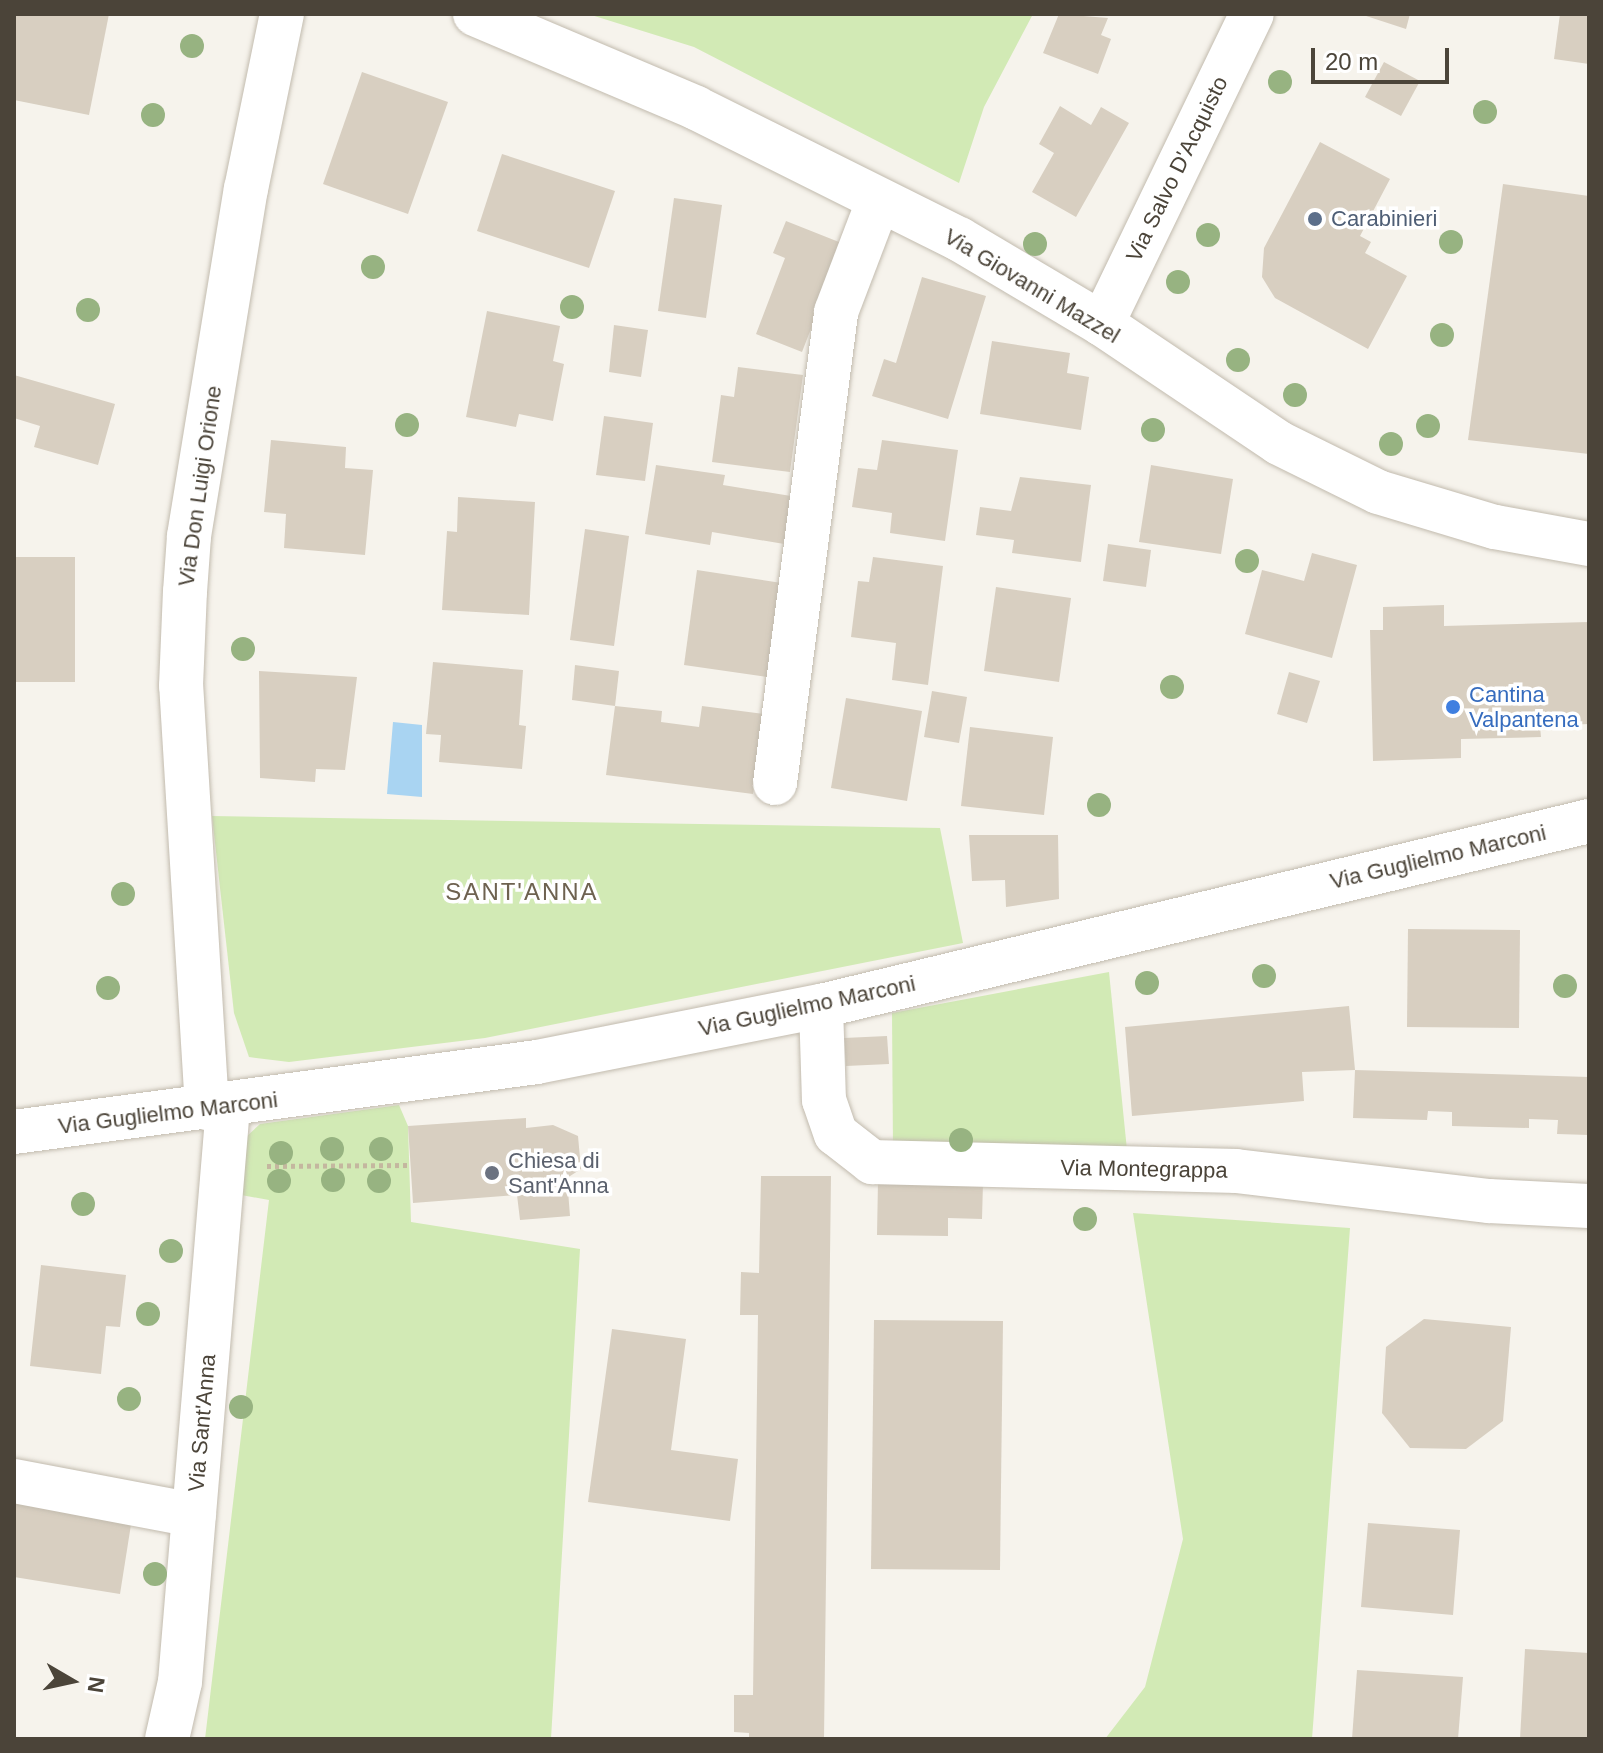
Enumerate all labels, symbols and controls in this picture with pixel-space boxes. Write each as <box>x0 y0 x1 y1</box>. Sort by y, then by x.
scale bar <box>1315 32 1453 82</box>
text: 20 m <box>1325 48 1378 75</box>
street label: Via Salvo D'Acquisto <box>1121 72 1233 266</box>
place label: Carabinieri <box>1331 206 1437 232</box>
marker: Carabinieri <box>1306 210 1324 228</box>
street label: Via Giovanni Mazzel <box>939 223 1125 349</box>
street label: Via Don Luigi Orione <box>173 384 227 588</box>
place label: Cantina Valpantena <box>1469 681 1579 732</box>
marker: Cantina Valpantena <box>1444 698 1462 716</box>
street label: Via Guglielmo Marconi <box>1327 819 1549 895</box>
district label: SANT'ANNA <box>445 878 599 906</box>
street label: Via Guglielmo Marconi <box>696 970 918 1042</box>
street label: Via Guglielmo Marconi <box>57 1086 279 1140</box>
place label: Chiesa di Sant'Anna <box>508 1147 609 1198</box>
street label: Via Montegrappa <box>1060 1154 1228 1184</box>
marker: Chiesa di Sant'Anna <box>483 1164 501 1182</box>
street label: Via Sant'Anna <box>183 1353 221 1493</box>
north arrow <box>32 1641 112 1721</box>
text: N <box>83 1675 110 1695</box>

